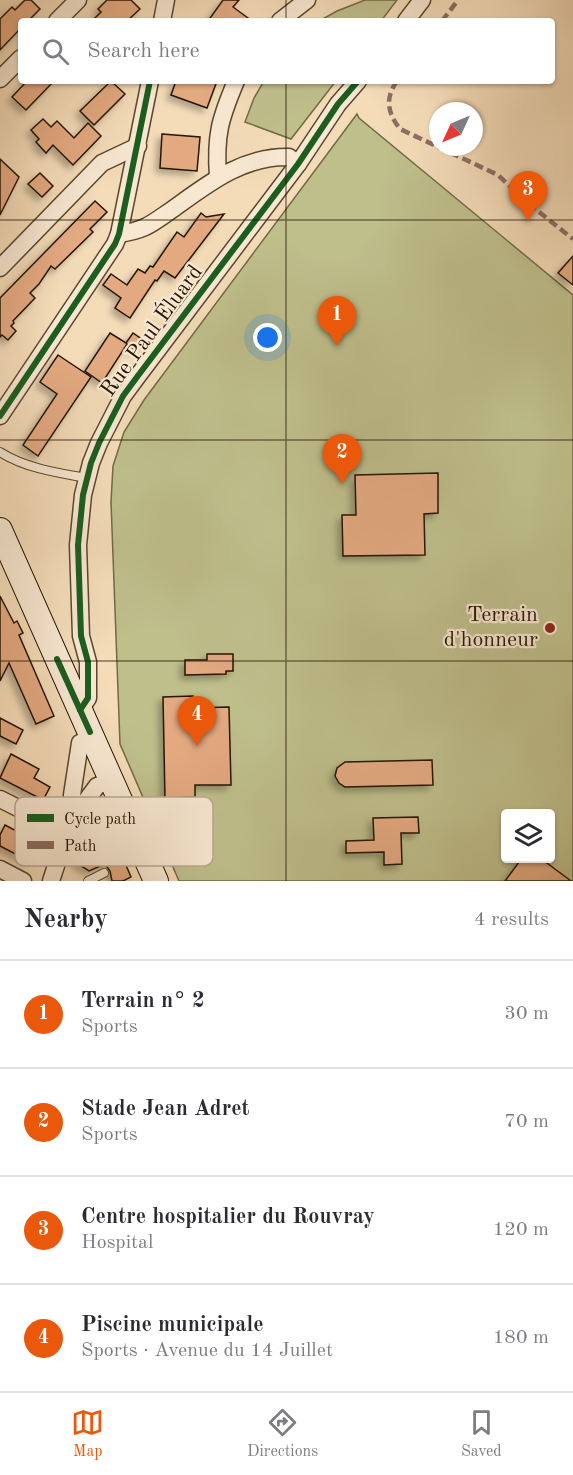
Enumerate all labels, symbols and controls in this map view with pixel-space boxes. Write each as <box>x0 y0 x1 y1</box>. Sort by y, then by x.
search box <box>18 18 555 84</box>
icon: search <box>39 35 72 68</box>
text: Search here <box>87 40 200 62</box>
north arrow <box>429 102 483 156</box>
pin: 3 <box>508 172 548 221</box>
street label: Rue Paul Éluard <box>95 259 207 401</box>
pin: 1 <box>318 296 356 346</box>
your location <box>253 323 282 352</box>
pin: 2 <box>322 434 362 484</box>
place label: Terrain d'honneur <box>444 604 538 651</box>
marker: Terrain d'honneur <box>543 621 557 635</box>
pin: 4 <box>178 696 216 746</box>
legend <box>15 797 213 866</box>
map controls <box>501 809 555 863</box>
button: layers <box>501 809 555 863</box>
text: Cycle path <box>64 812 136 828</box>
text: Path <box>64 839 97 855</box>
text: Nearby <box>24 907 108 933</box>
text: 4 results <box>474 910 549 930</box>
text: Terrain n° 2 <box>81 990 205 1012</box>
text: 1 <box>38 1004 49 1024</box>
text: 30 m <box>504 1004 549 1024</box>
text: Sports <box>81 1017 138 1037</box>
text: Stade Jean Adret <box>81 1098 250 1120</box>
text: 2 <box>38 1112 49 1132</box>
text: 70 m <box>504 1112 549 1132</box>
text: Sports <box>81 1125 138 1145</box>
text: Centre hospitalier du Rouvray <box>81 1206 375 1228</box>
text: 3 <box>38 1220 49 1240</box>
text: 120 m <box>493 1220 549 1240</box>
text: Hospital <box>81 1233 153 1253</box>
text: Piscine municipale <box>81 1314 264 1336</box>
text: 4 <box>38 1328 49 1348</box>
text: 180 m <box>493 1328 549 1348</box>
text: Sports · Avenue du 14 Juillet <box>81 1341 333 1361</box>
tab: Map <box>71 1406 104 1462</box>
tab: Directions <box>247 1406 318 1462</box>
tab: Saved <box>461 1406 502 1462</box>

